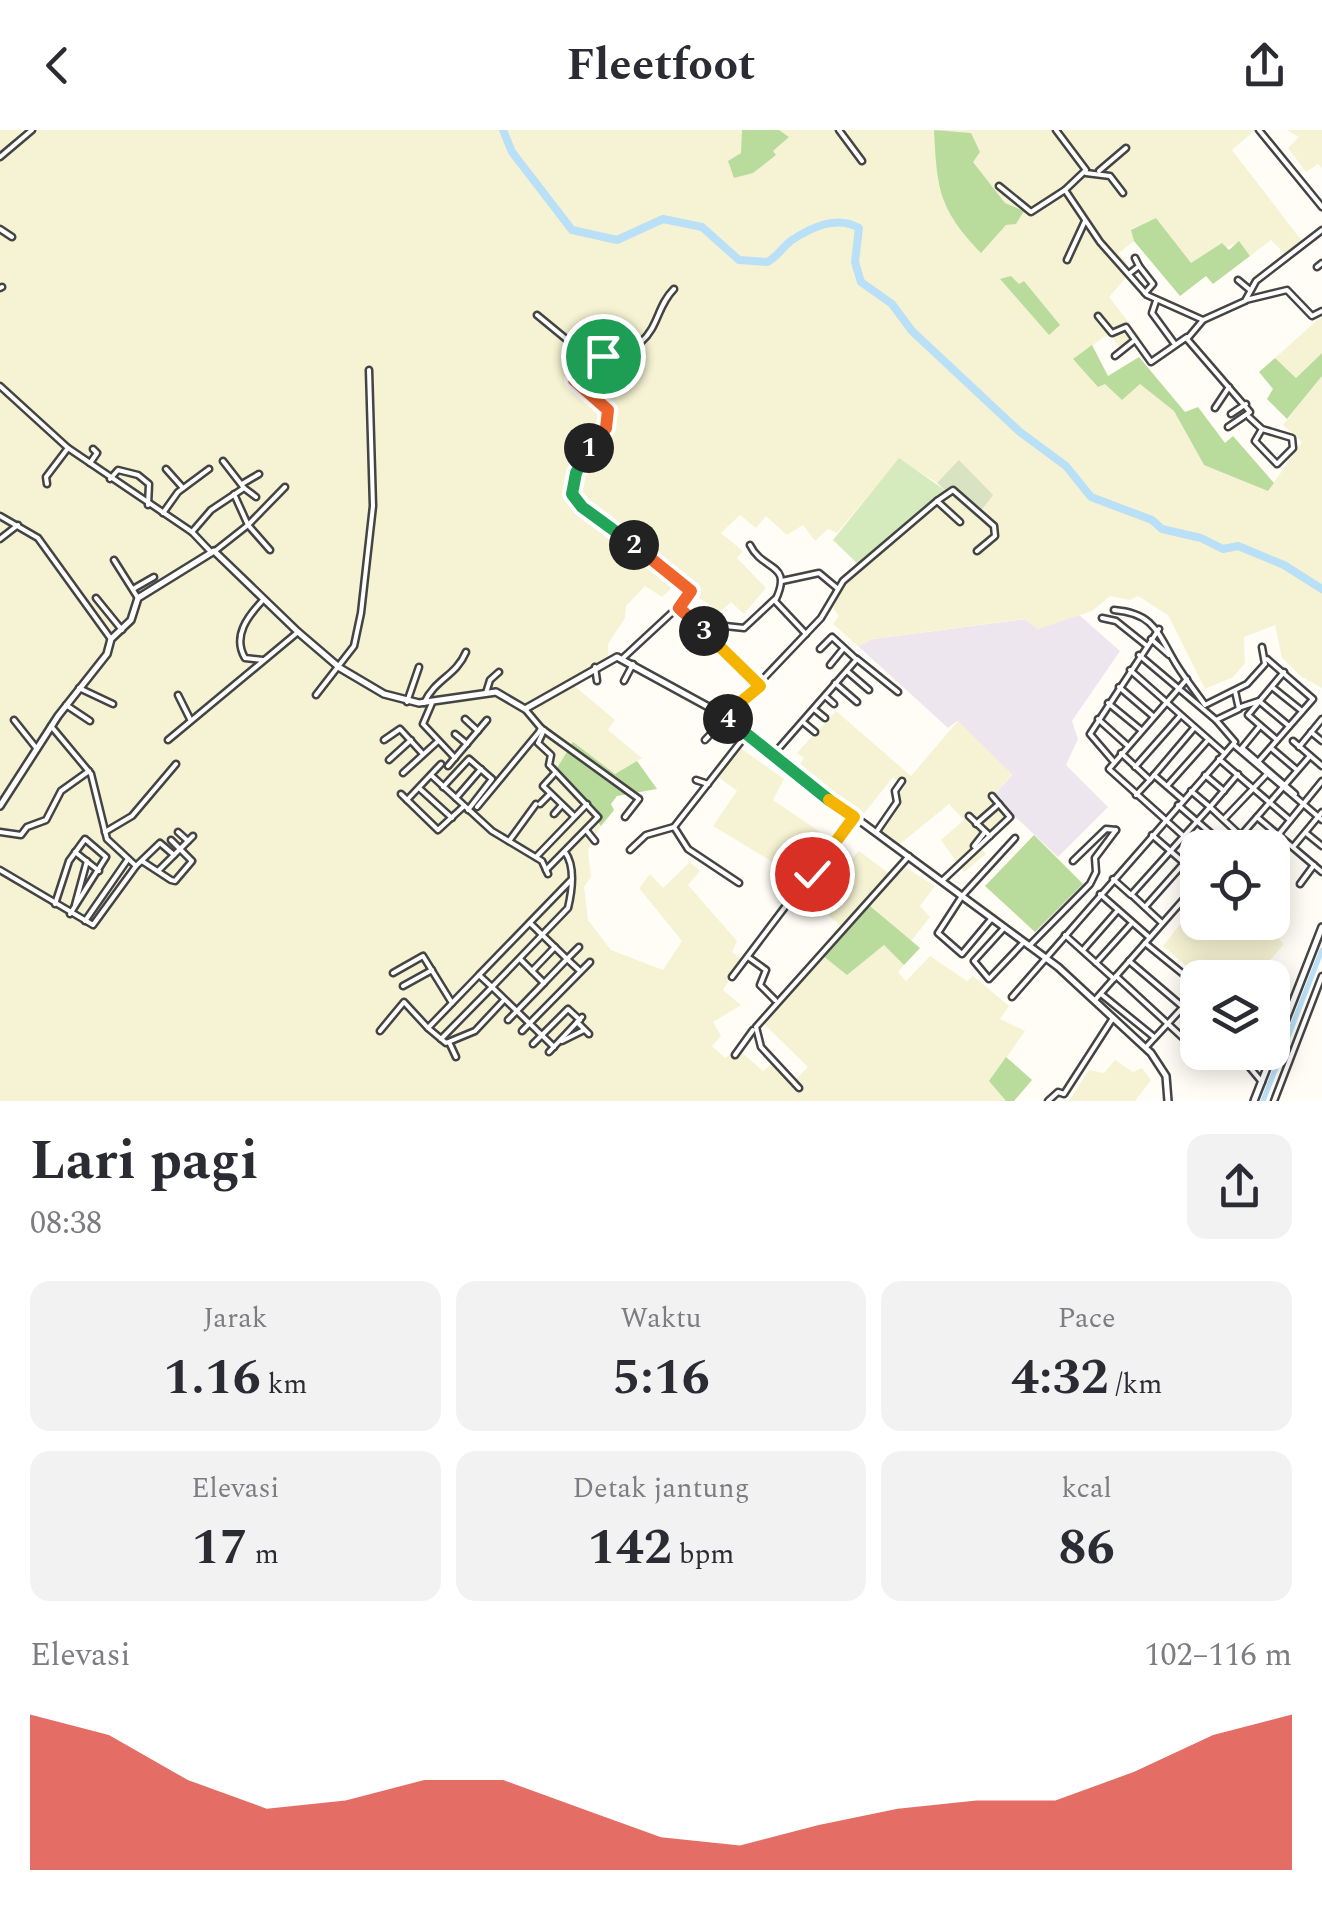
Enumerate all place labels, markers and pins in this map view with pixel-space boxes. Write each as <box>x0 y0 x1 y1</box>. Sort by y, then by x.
pin <box>561 314 646 399</box>
pin: 1 <box>564 423 614 473</box>
pin: 2 <box>609 520 659 570</box>
pin: 3 <box>679 606 729 656</box>
pin: 4 <box>703 694 753 744</box>
pin <box>770 832 855 917</box>

